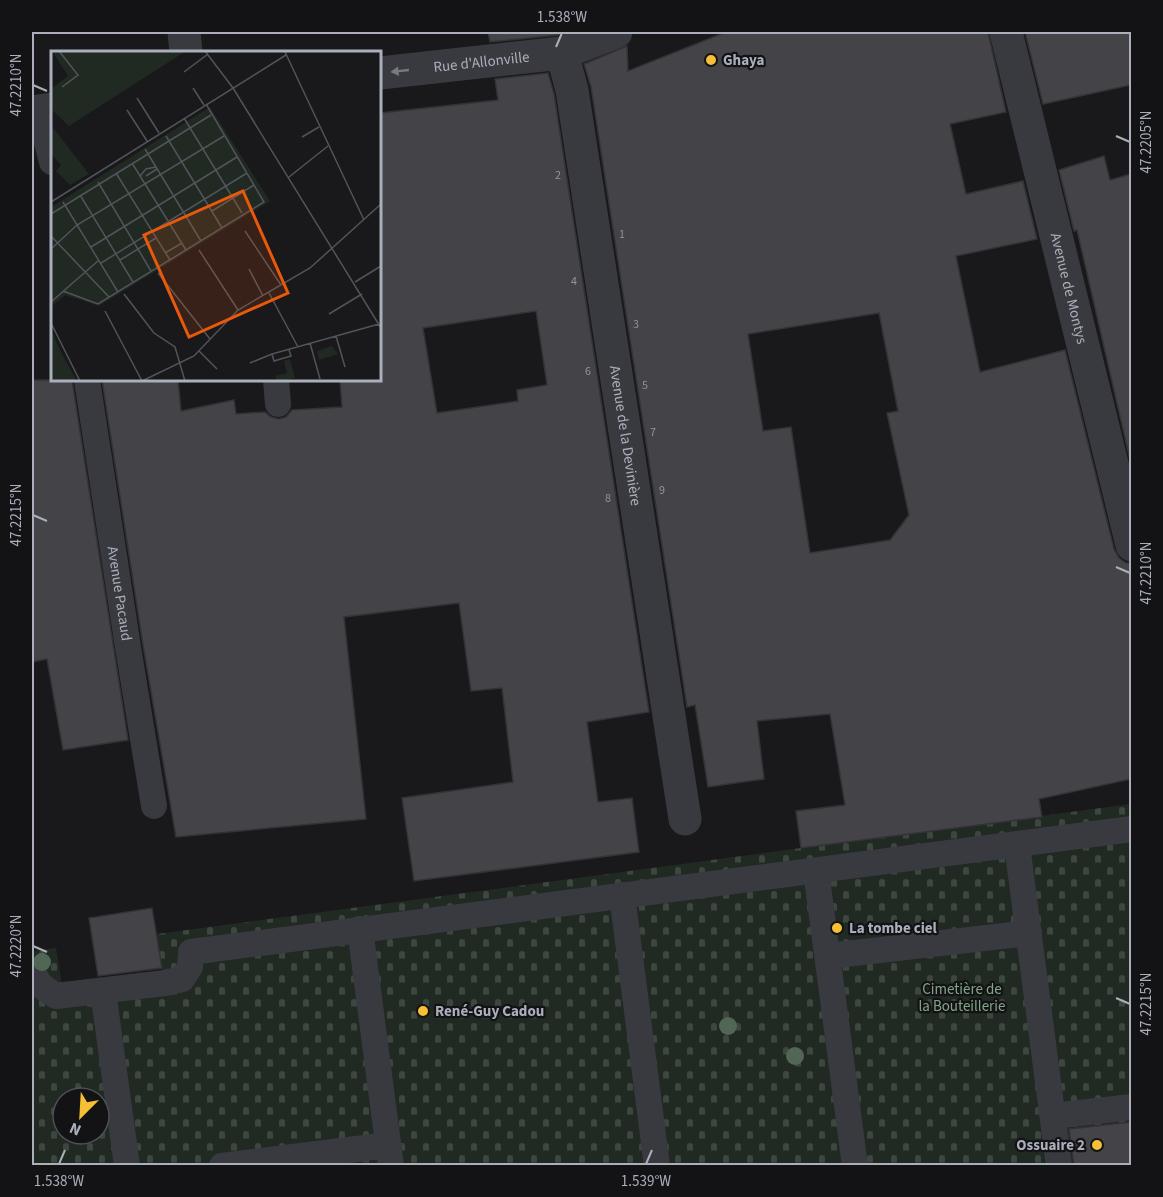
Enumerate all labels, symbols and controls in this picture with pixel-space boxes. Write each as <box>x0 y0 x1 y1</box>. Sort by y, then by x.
text: 1.538°W <box>537 7 587 28</box>
street label: Rue d'Allonville <box>432 46 530 78</box>
place label: Ghaya <box>723 50 765 71</box>
inset map <box>51 51 381 381</box>
text: 47.2210°N <box>6 53 27 117</box>
marker: Ghaya <box>704 53 718 67</box>
one-way arrow <box>390 66 409 76</box>
text: 47.2205°N <box>1136 110 1157 174</box>
house number: 2 <box>555 167 561 184</box>
house number: 1 <box>619 226 625 243</box>
street label: Avenue de Montys <box>1045 231 1093 346</box>
house number: 4 <box>571 273 577 290</box>
house number: 3 <box>633 316 639 333</box>
house number: 6 <box>585 363 591 380</box>
street label: Avenue de la Devinière <box>604 364 647 507</box>
house number: 5 <box>642 377 648 394</box>
house number: 7 <box>650 424 656 441</box>
house number: 9 <box>659 482 665 499</box>
text: 47.2215°N <box>6 483 27 547</box>
house number: 8 <box>605 490 611 507</box>
text: 47.2210°N <box>1136 541 1157 605</box>
street label: Avenue Pacaud <box>102 545 137 642</box>
text: 47.2220°N <box>6 914 27 978</box>
place label: La tombe ciel <box>849 918 938 939</box>
marker: La tombe ciel <box>830 921 844 935</box>
text: 47.2215°N <box>1136 972 1157 1036</box>
park label: Cimetière de la Bouteillerie <box>919 979 1005 1017</box>
place label: René-Guy Cadou <box>435 1001 544 1022</box>
marker: René-Guy Cadou <box>416 1004 430 1018</box>
north arrow <box>51 1086 111 1146</box>
text: N <box>66 1117 85 1141</box>
place label: Ossuaire 2 <box>1016 1135 1085 1156</box>
marker: Ossuaire 2 <box>1090 1138 1104 1152</box>
text: 1.538°W <box>34 1171 84 1192</box>
text: 1.539°W <box>621 1171 671 1192</box>

